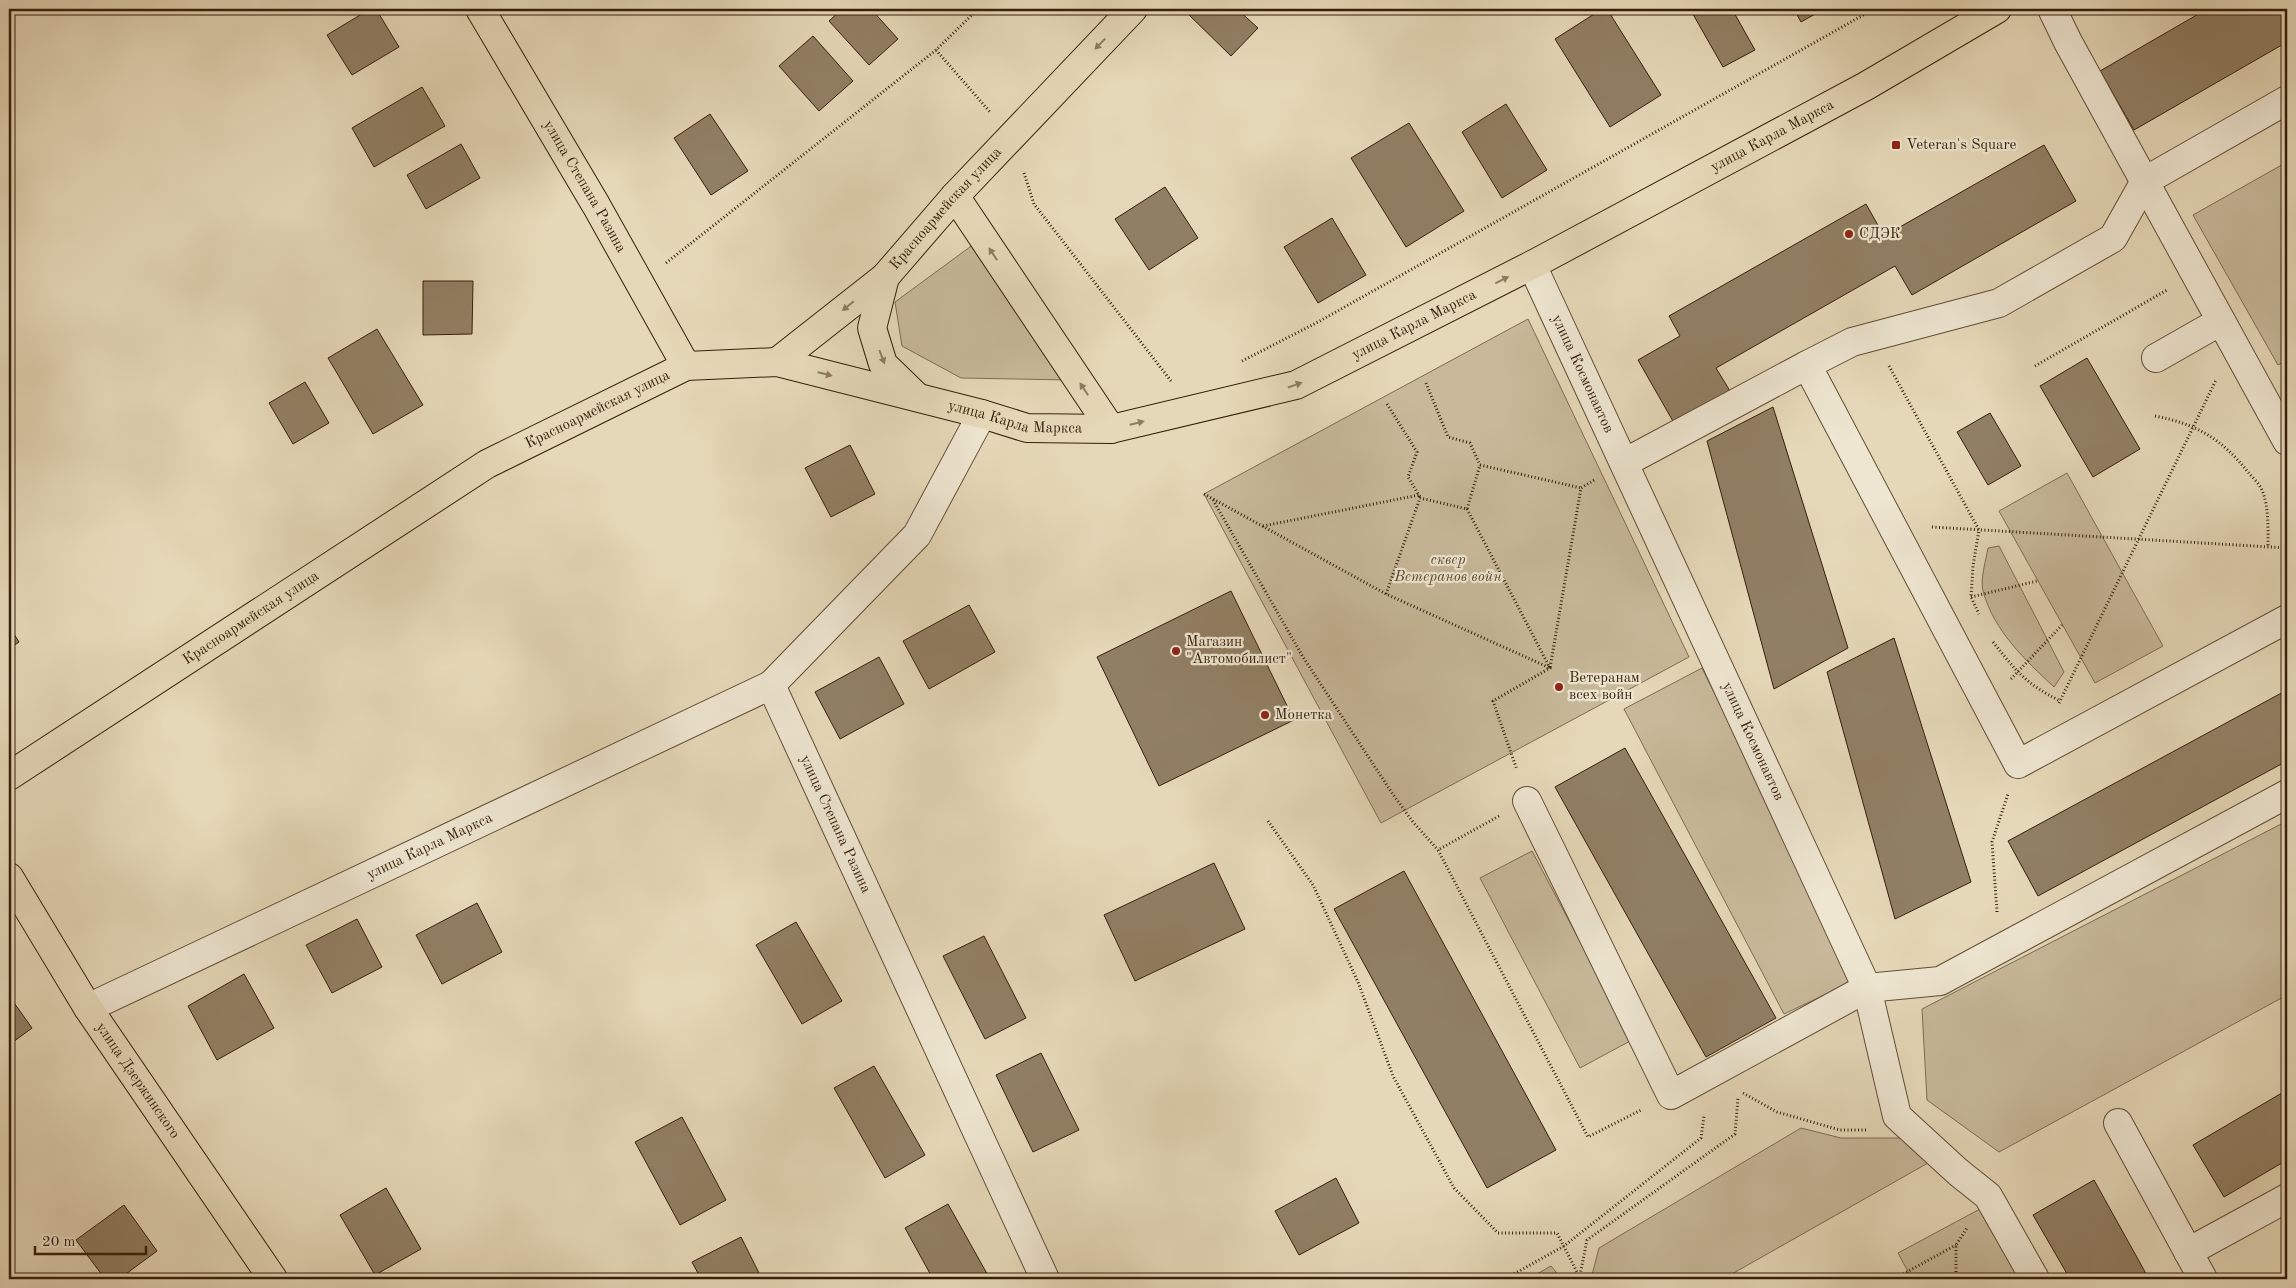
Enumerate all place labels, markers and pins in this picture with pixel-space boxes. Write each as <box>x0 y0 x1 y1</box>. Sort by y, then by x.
place label: Veteran's Square <box>1906 138 2017 153</box>
marker: Veteran's Square <box>1890 139 1902 151</box>
place label: СДЭК <box>1859 227 1901 242</box>
marker: СДЭК <box>1843 228 1855 240</box>
place label: Магазин "Автомобилист" <box>1186 635 1292 667</box>
marker: Магазин "Автомобилист" <box>1170 645 1182 657</box>
place label: Ветеранам всех войн <box>1569 671 1640 703</box>
marker: Ветеранам всех войн <box>1553 681 1565 693</box>
place label: Монетка <box>1275 708 1333 723</box>
marker: Монетка <box>1259 709 1271 721</box>

